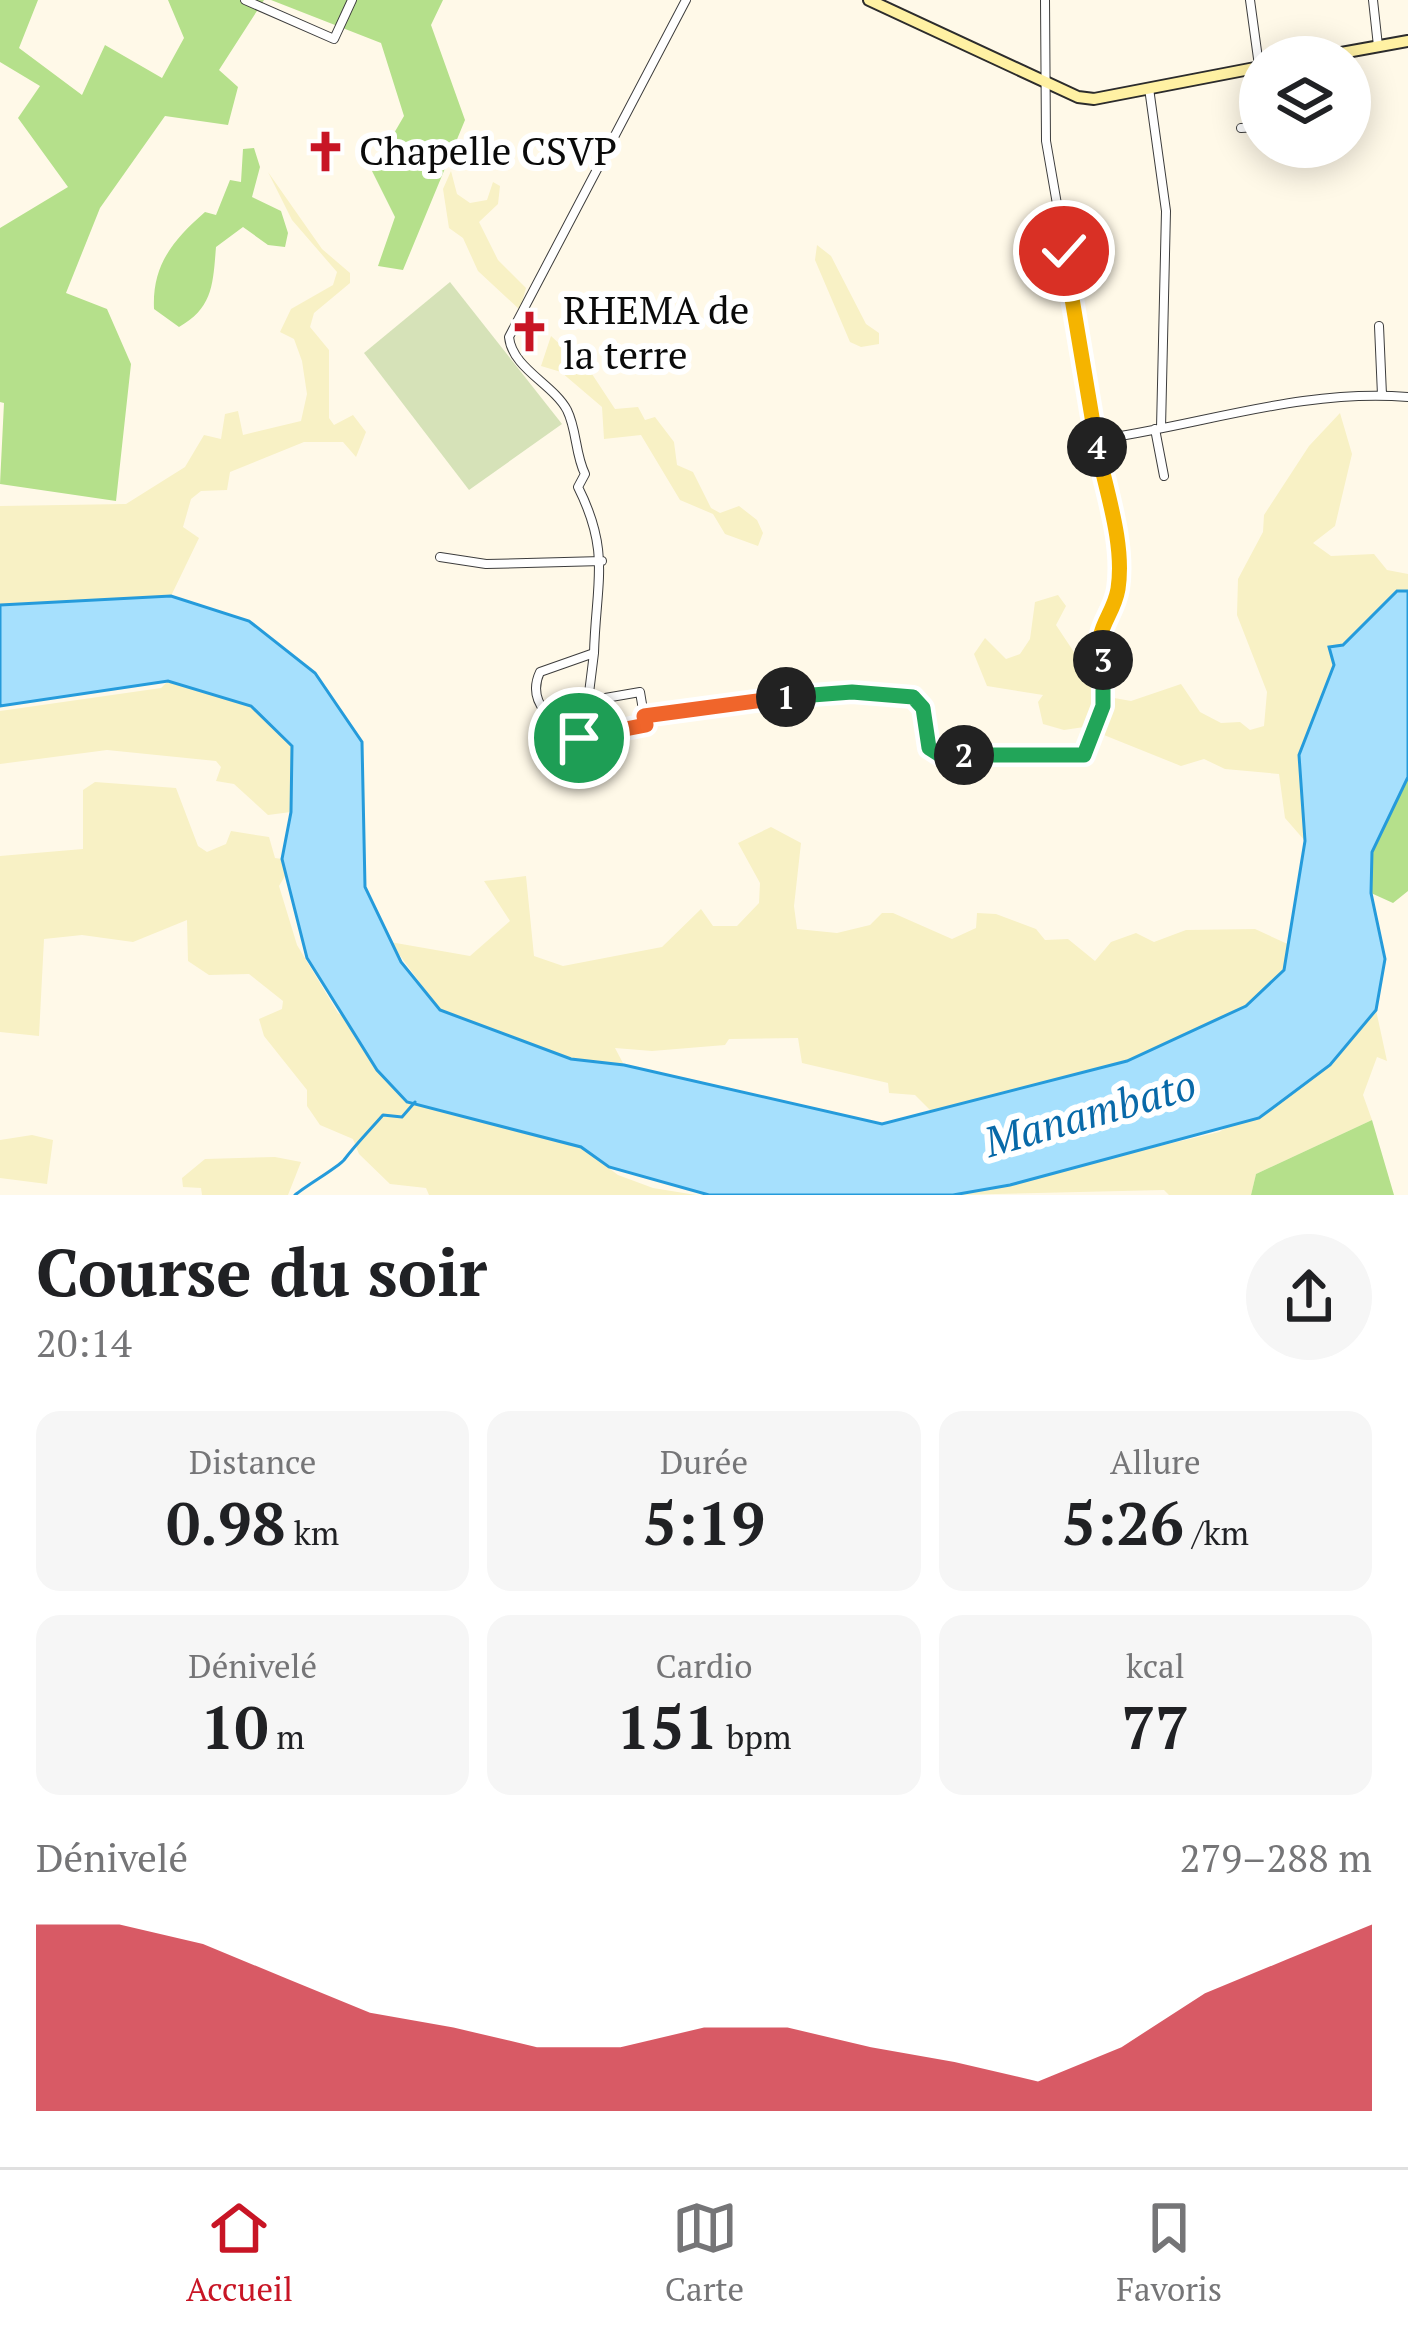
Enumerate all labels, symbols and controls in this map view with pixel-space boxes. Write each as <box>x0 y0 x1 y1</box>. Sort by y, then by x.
map controls <box>1239 36 1371 168</box>
button: layers <box>1239 36 1371 168</box>
place label: Chapelle CSVP <box>359 124 617 176</box>
church icon: Chapelle CSVP <box>302 128 348 174</box>
pin <box>1013 200 1115 302</box>
icon: check <box>1031 218 1097 284</box>
place label: RHEMA de la terre <box>563 283 749 380</box>
church icon: RHEMA de la terre <box>506 309 552 355</box>
pin: 4 <box>1067 417 1127 477</box>
text: 4 <box>1088 425 1106 468</box>
pin: 3 <box>1073 630 1133 690</box>
text: 3 <box>1094 638 1112 681</box>
pin: 1 <box>756 667 816 727</box>
text: 1 <box>777 675 795 718</box>
pin <box>528 687 630 789</box>
icon: arrive <box>546 705 612 771</box>
pin: 2 <box>934 725 994 785</box>
text: 2 <box>955 733 973 776</box>
water label: Manambato <box>976 1055 1202 1169</box>
text: Course du soir <box>36 1227 487 1315</box>
button: share <box>1246 1234 1372 1360</box>
text: 20:14 <box>36 1316 132 1368</box>
text: Distance <box>189 1440 316 1483</box>
text: Durée <box>660 1440 748 1483</box>
text: Allure <box>1110 1440 1201 1483</box>
text: 0.98 <box>166 1483 286 1562</box>
text: 5:19 <box>643 1483 765 1562</box>
text: 5:26 <box>1062 1483 1184 1562</box>
text: km <box>286 1511 339 1554</box>
text: /km <box>1184 1511 1249 1554</box>
text: Dénivelé <box>188 1644 317 1687</box>
text: Cardio <box>655 1644 753 1687</box>
text: kcal <box>1126 1644 1185 1687</box>
text: 10 <box>201 1687 268 1766</box>
text: 151 <box>617 1687 718 1766</box>
text: 77 <box>1121 1687 1189 1766</box>
text: m <box>268 1715 305 1758</box>
text: bpm <box>718 1715 791 1758</box>
text: Dénivelé <box>36 1831 188 1883</box>
text: 279–288 m <box>1180 1831 1372 1883</box>
tab: Accueil <box>186 2195 293 2310</box>
tab: Carte <box>665 2195 744 2310</box>
tab: Favoris <box>1116 2195 1222 2310</box>

